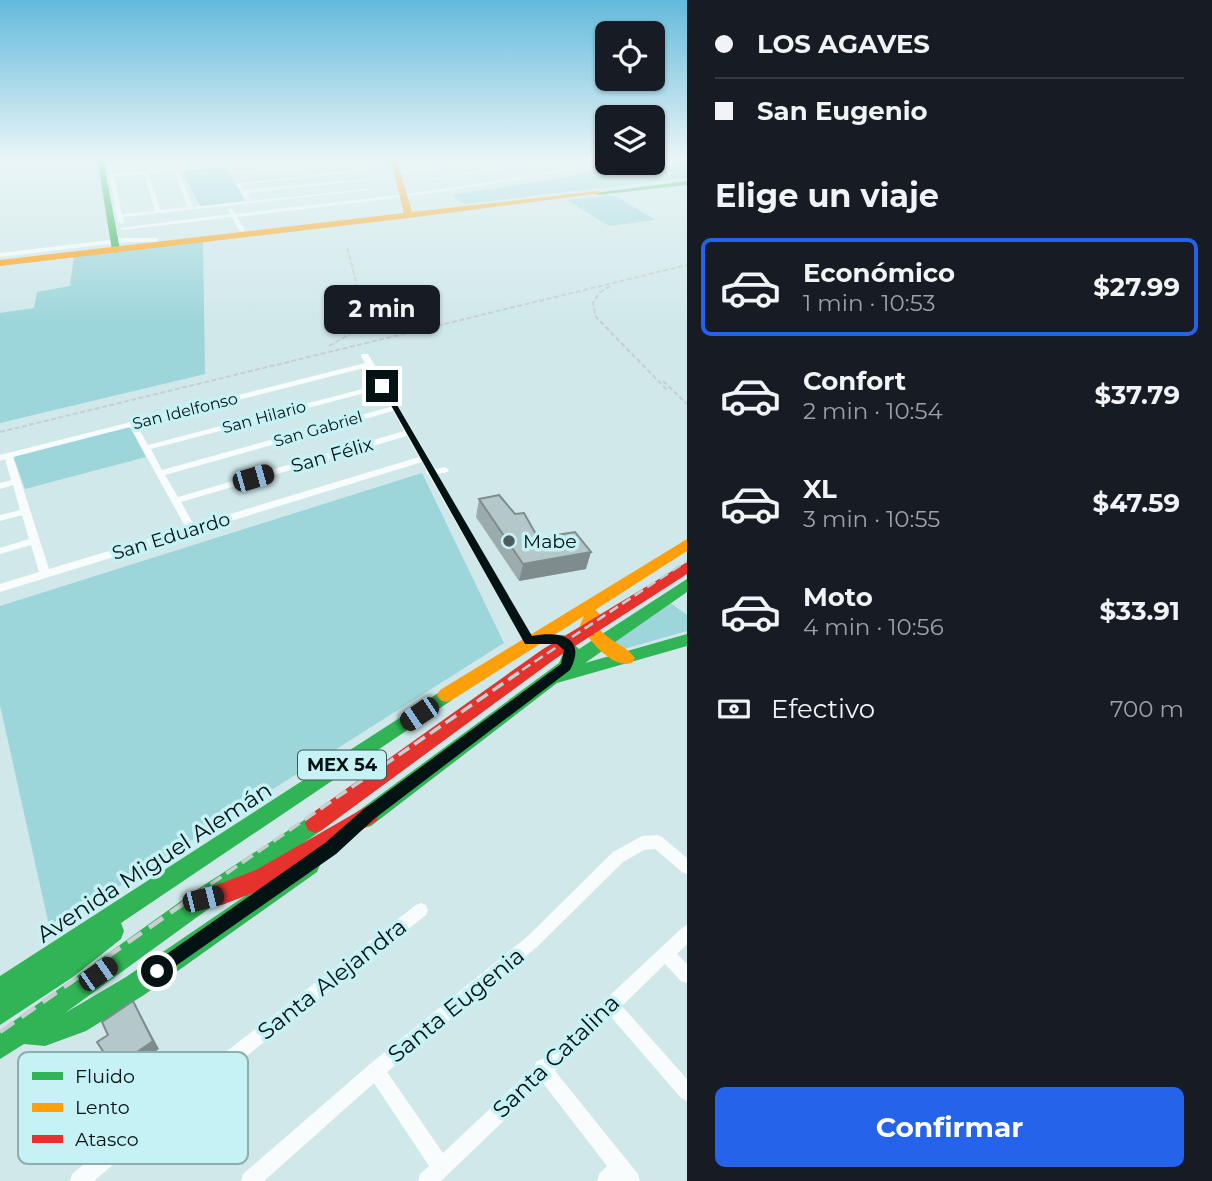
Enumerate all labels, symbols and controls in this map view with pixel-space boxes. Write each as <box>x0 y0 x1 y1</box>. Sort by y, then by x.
map controls <box>595 21 665 175</box>
button: locate <box>595 21 665 91</box>
text: LOS AGAVES <box>757 28 930 60</box>
text: San Eugenio <box>757 95 928 127</box>
button: layers <box>595 105 665 175</box>
text: Elige un viaje <box>715 176 939 215</box>
icon: car <box>719 256 782 319</box>
text: Económico <box>803 257 955 289</box>
text: $27.99 <box>1093 271 1180 303</box>
callout: 2 min <box>324 284 440 334</box>
text: 1 min · 10:53 <box>803 289 936 317</box>
text: 2 min <box>348 295 416 323</box>
icon: car <box>719 364 782 427</box>
text: Confort <box>803 365 906 397</box>
route end <box>366 370 398 402</box>
text: $37.79 <box>1094 379 1180 411</box>
street label: San Idelfonso <box>130 389 240 433</box>
street label: San Hilario <box>220 397 308 437</box>
text: 2 min · 10:54 <box>803 397 943 425</box>
street label: San Gabriel <box>271 407 365 451</box>
street label: San Félix <box>288 432 376 478</box>
car <box>230 462 277 494</box>
icon: car <box>719 472 782 535</box>
text: XL <box>803 473 837 505</box>
text: $47.59 <box>1093 487 1180 519</box>
text: 3 min · 10:55 <box>803 505 940 533</box>
street label: San Eduardo <box>109 507 233 565</box>
place label: Mabe <box>523 530 577 553</box>
marker: Mabe <box>501 533 517 549</box>
icon: car <box>719 580 782 643</box>
text: Moto <box>803 581 873 613</box>
text: $33.91 <box>1099 595 1180 627</box>
text: 4 min · 10:56 <box>803 613 944 641</box>
icon: cash <box>715 690 753 728</box>
text: Efectivo <box>771 693 875 725</box>
car <box>396 694 443 734</box>
text: 700 m <box>1110 695 1184 723</box>
road number: MEX 54 <box>298 750 386 780</box>
street label: Avenida Miguel Alemán <box>31 776 277 948</box>
car <box>181 884 226 914</box>
street label: Santa Alejandra <box>252 912 412 1046</box>
street label: Santa Eugenia <box>382 941 530 1069</box>
car <box>75 953 122 995</box>
route start <box>141 955 173 987</box>
street label: Santa Catalina <box>487 988 625 1124</box>
legend <box>18 1052 248 1164</box>
text: Fluido <box>75 1065 135 1088</box>
button: Confirmar <box>715 1087 1184 1167</box>
text: Lento <box>75 1096 130 1119</box>
text: Atasco <box>75 1128 139 1151</box>

